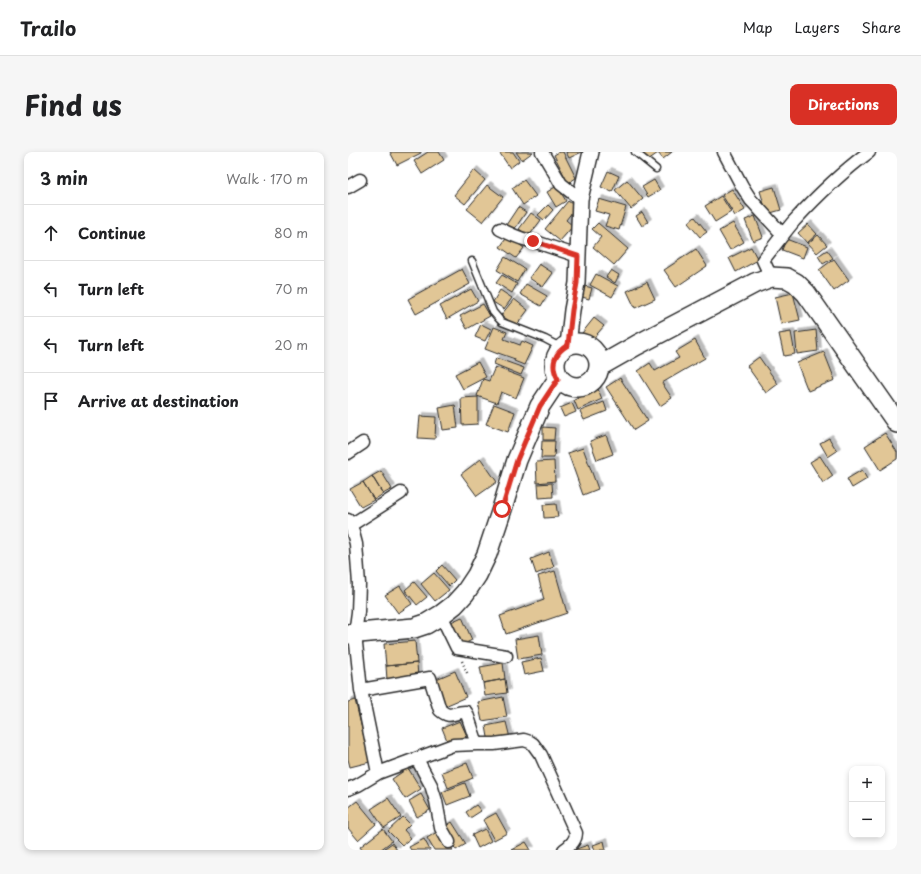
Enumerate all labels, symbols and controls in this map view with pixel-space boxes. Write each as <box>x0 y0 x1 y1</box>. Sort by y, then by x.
text: Trailo <box>20 14 76 42</box>
text: Map <box>743 17 773 38</box>
text: Layers <box>795 17 840 38</box>
text: Share <box>862 17 901 38</box>
text: Find us <box>24 83 122 126</box>
button: Directions <box>790 84 897 125</box>
text: 3 min <box>40 165 88 191</box>
text: Walk · 170 m <box>226 169 308 188</box>
text: Continue <box>78 221 146 244</box>
icon: ahead <box>40 222 62 244</box>
text: 80 m <box>274 223 308 242</box>
route end <box>524 232 542 250</box>
text: Turn left <box>78 277 144 300</box>
icon: left <box>40 278 62 300</box>
text: 70 m <box>275 279 308 298</box>
text: Turn left <box>78 333 144 356</box>
icon: left <box>40 334 62 356</box>
text: 20 m <box>274 335 308 354</box>
text: Arrive at destination <box>78 389 239 412</box>
icon: arrive <box>40 390 62 412</box>
route start <box>493 500 511 518</box>
map controls <box>849 766 885 838</box>
button: + <box>849 766 885 802</box>
button: − <box>849 802 885 838</box>

